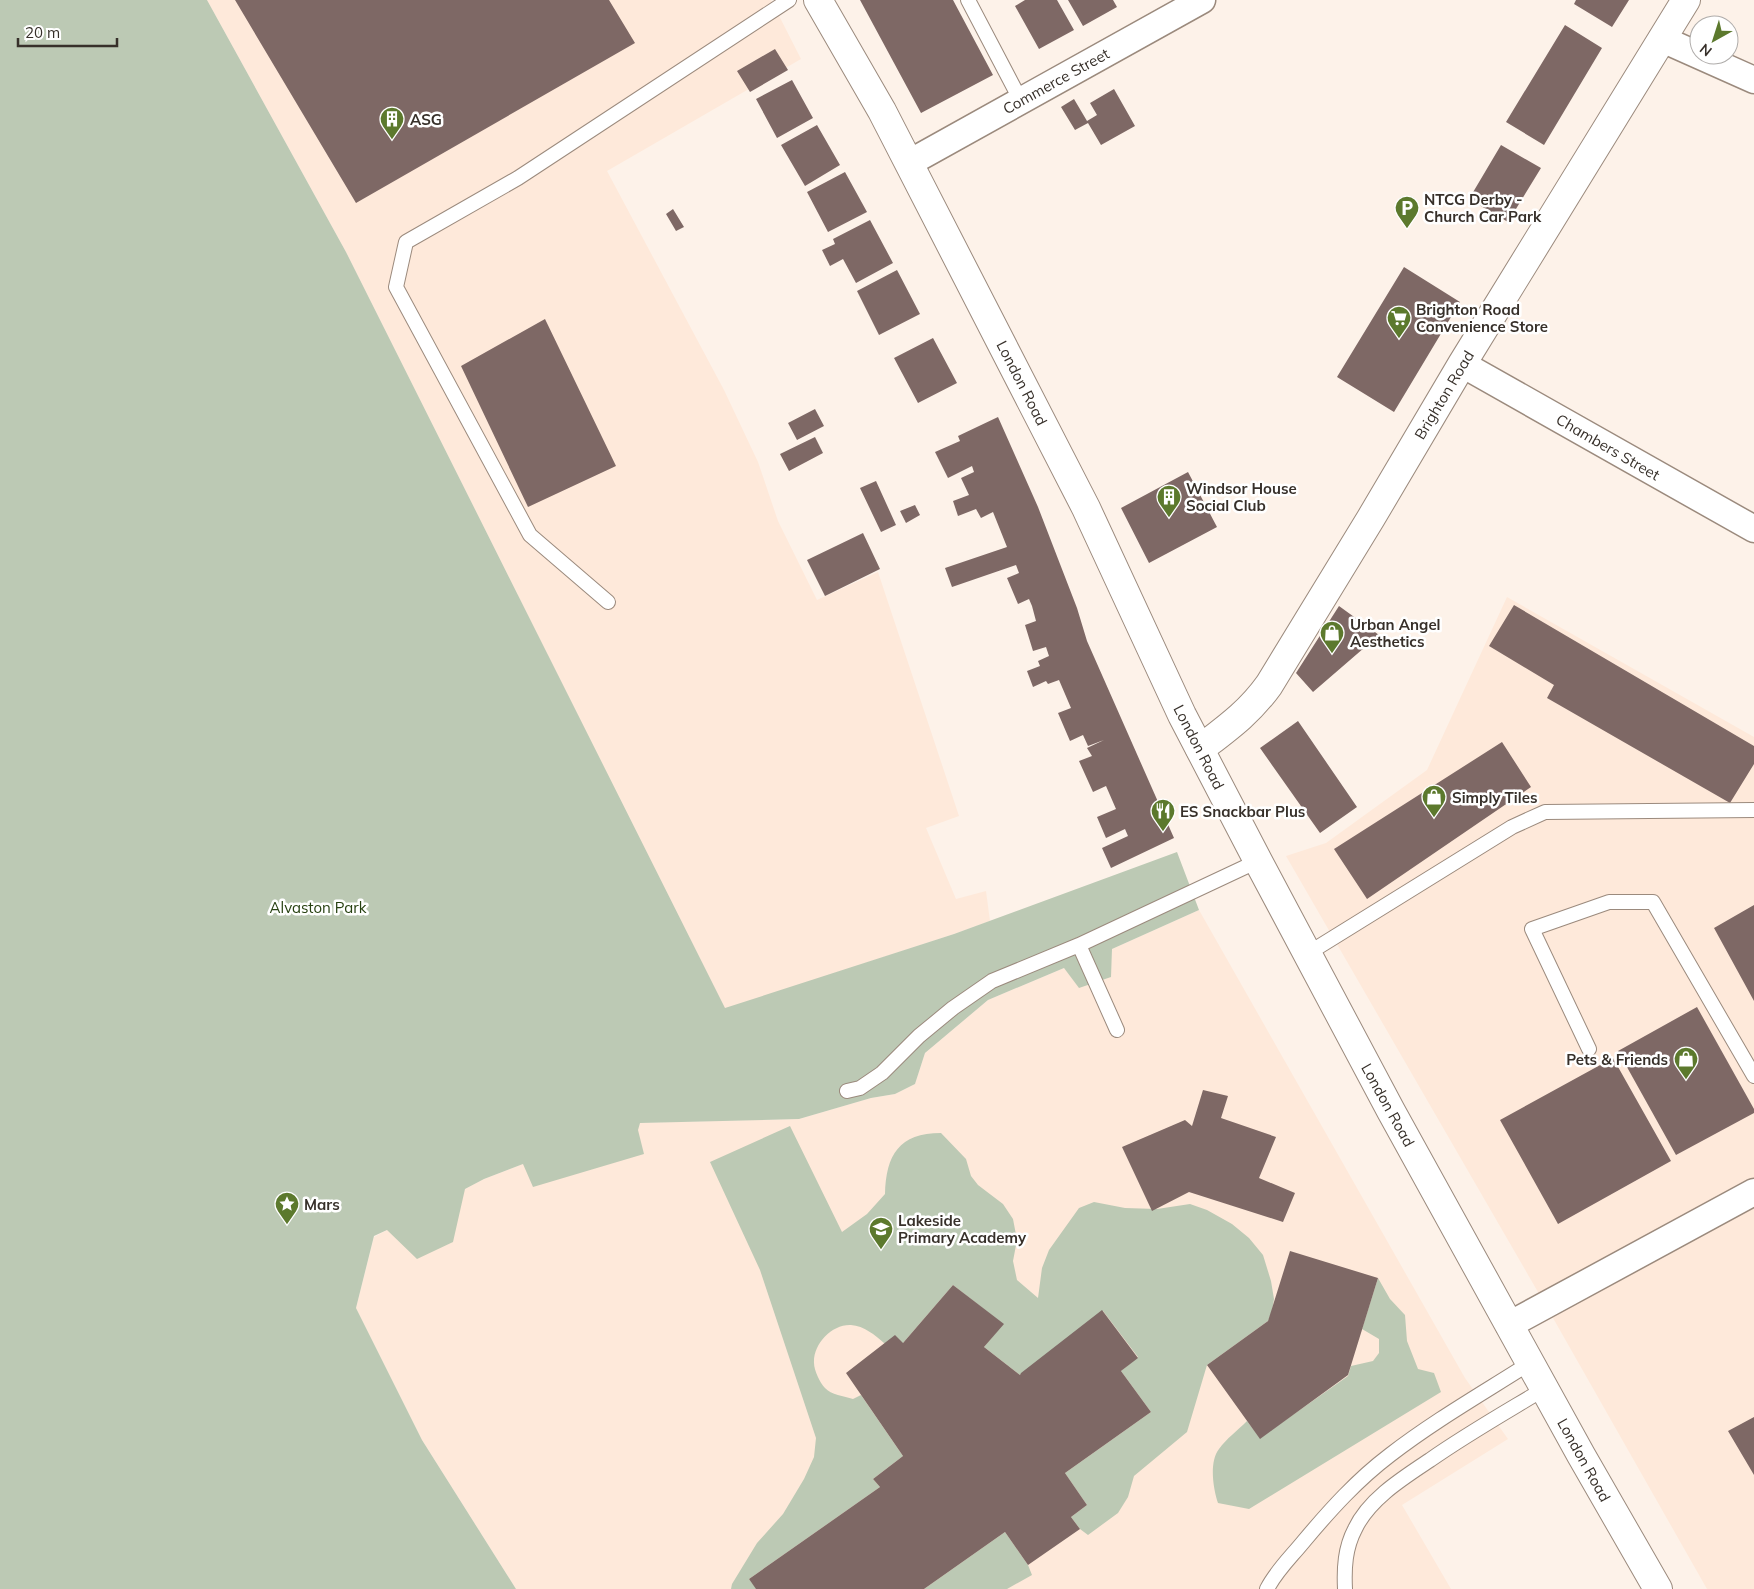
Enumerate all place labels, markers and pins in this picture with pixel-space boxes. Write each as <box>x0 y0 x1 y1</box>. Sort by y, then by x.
building icon: ASG <box>379 106 405 140</box>
place label: ASG <box>410 110 442 129</box>
place label: NTCG Derby - Church Car Park <box>1424 190 1542 226</box>
parking icon: NTCG Derby - Church Car Park <box>1394 195 1420 229</box>
place label: Brighton Road Convenience Store <box>1416 300 1548 336</box>
supermarket icon: Brighton Road Convenience Store <box>1386 305 1412 339</box>
place label: Windsor House Social Club <box>1186 479 1297 515</box>
building icon: Windsor House Social Club <box>1156 484 1182 518</box>
place label: Urban Angel Aesthetics <box>1350 615 1441 651</box>
shop icon: Urban Angel Aesthetics <box>1319 620 1345 654</box>
shop icon: Simply Tiles <box>1421 784 1447 818</box>
place label: Simply Tiles <box>1452 788 1537 807</box>
restaurant icon: ES Snackbar Plus <box>1150 798 1176 832</box>
place label: ES Snackbar Plus <box>1180 802 1305 821</box>
shop icon: Pets & Friends <box>1673 1046 1699 1080</box>
place label: Pets & Friends <box>1566 1050 1668 1069</box>
place icon: Mars <box>274 1191 300 1225</box>
place label: Mars <box>304 1195 340 1214</box>
place label: Lakeside Primary Academy <box>898 1211 1027 1247</box>
school or university icon: Lakeside Primary Academy <box>868 1216 894 1250</box>

